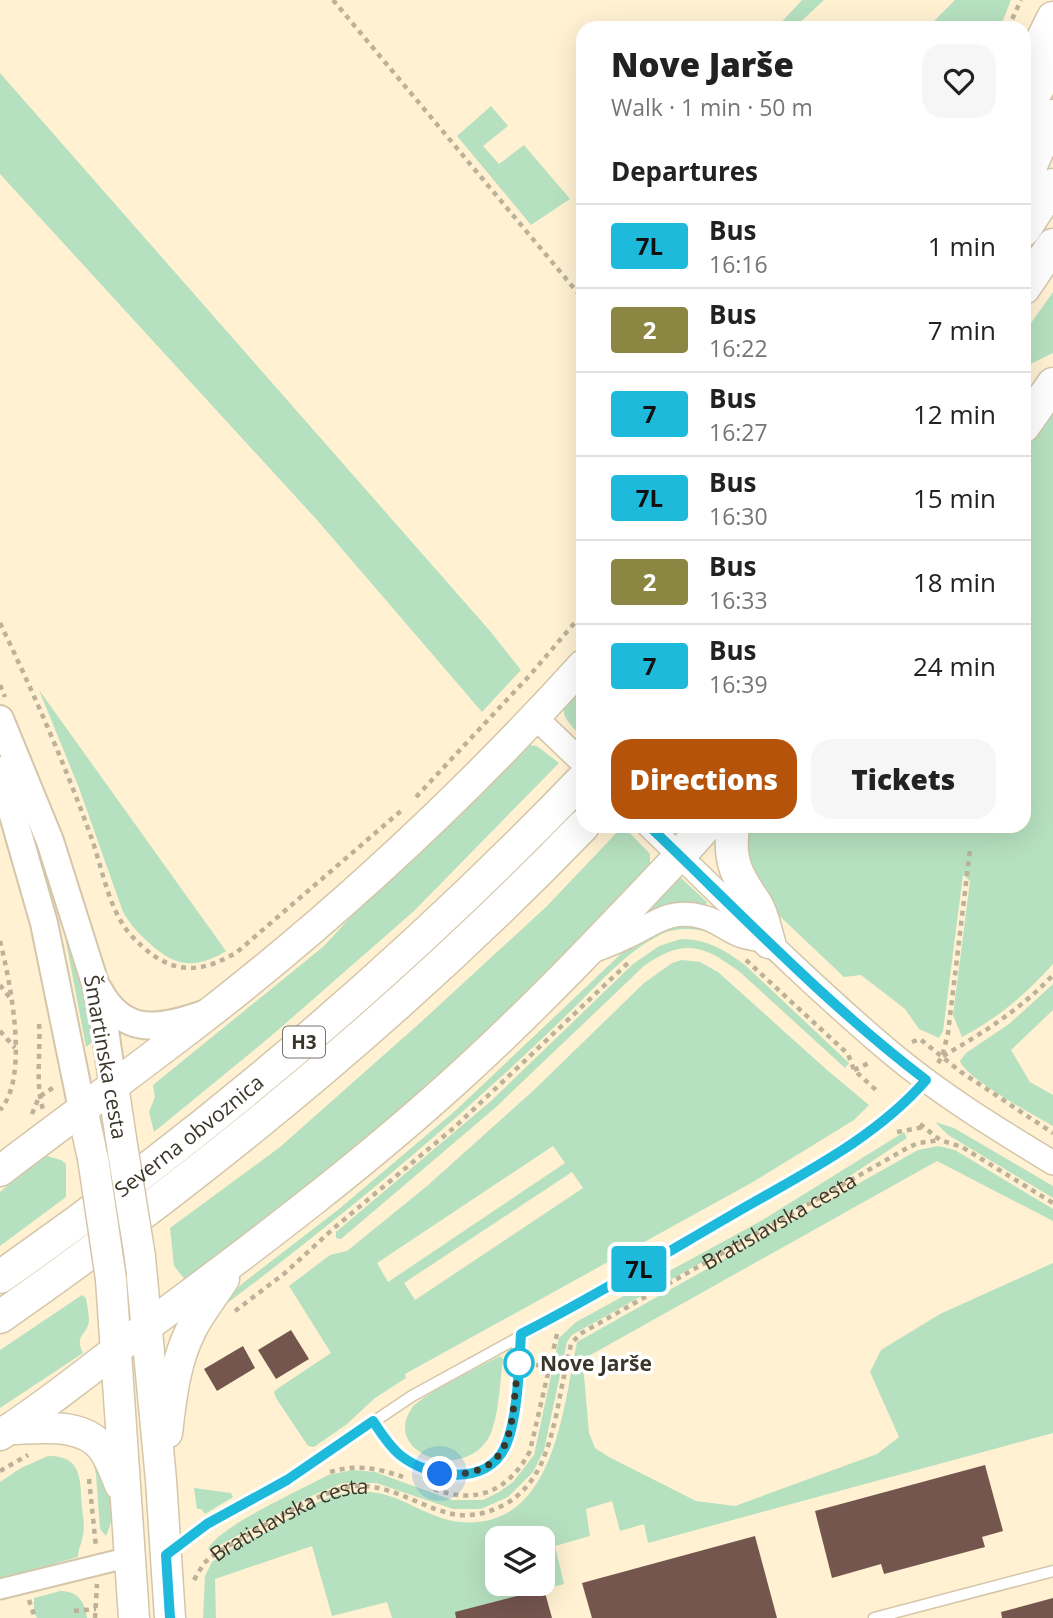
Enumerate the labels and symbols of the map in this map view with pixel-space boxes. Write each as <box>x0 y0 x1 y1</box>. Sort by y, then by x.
street label: Šmartinska cesta <box>78 973 134 1141</box>
road number: H3 <box>283 1026 325 1058</box>
street label: Severna obvoznica <box>109 1068 269 1203</box>
street label: Bratislavska cesta <box>697 1166 861 1276</box>
line badge: 7L <box>608 1246 670 1292</box>
marker: Nove Jarše <box>504 1348 534 1378</box>
place label: Nove Jarše <box>540 1349 652 1377</box>
your location <box>422 1456 457 1491</box>
street label: Bratislavska cesta <box>204 1472 369 1567</box>

